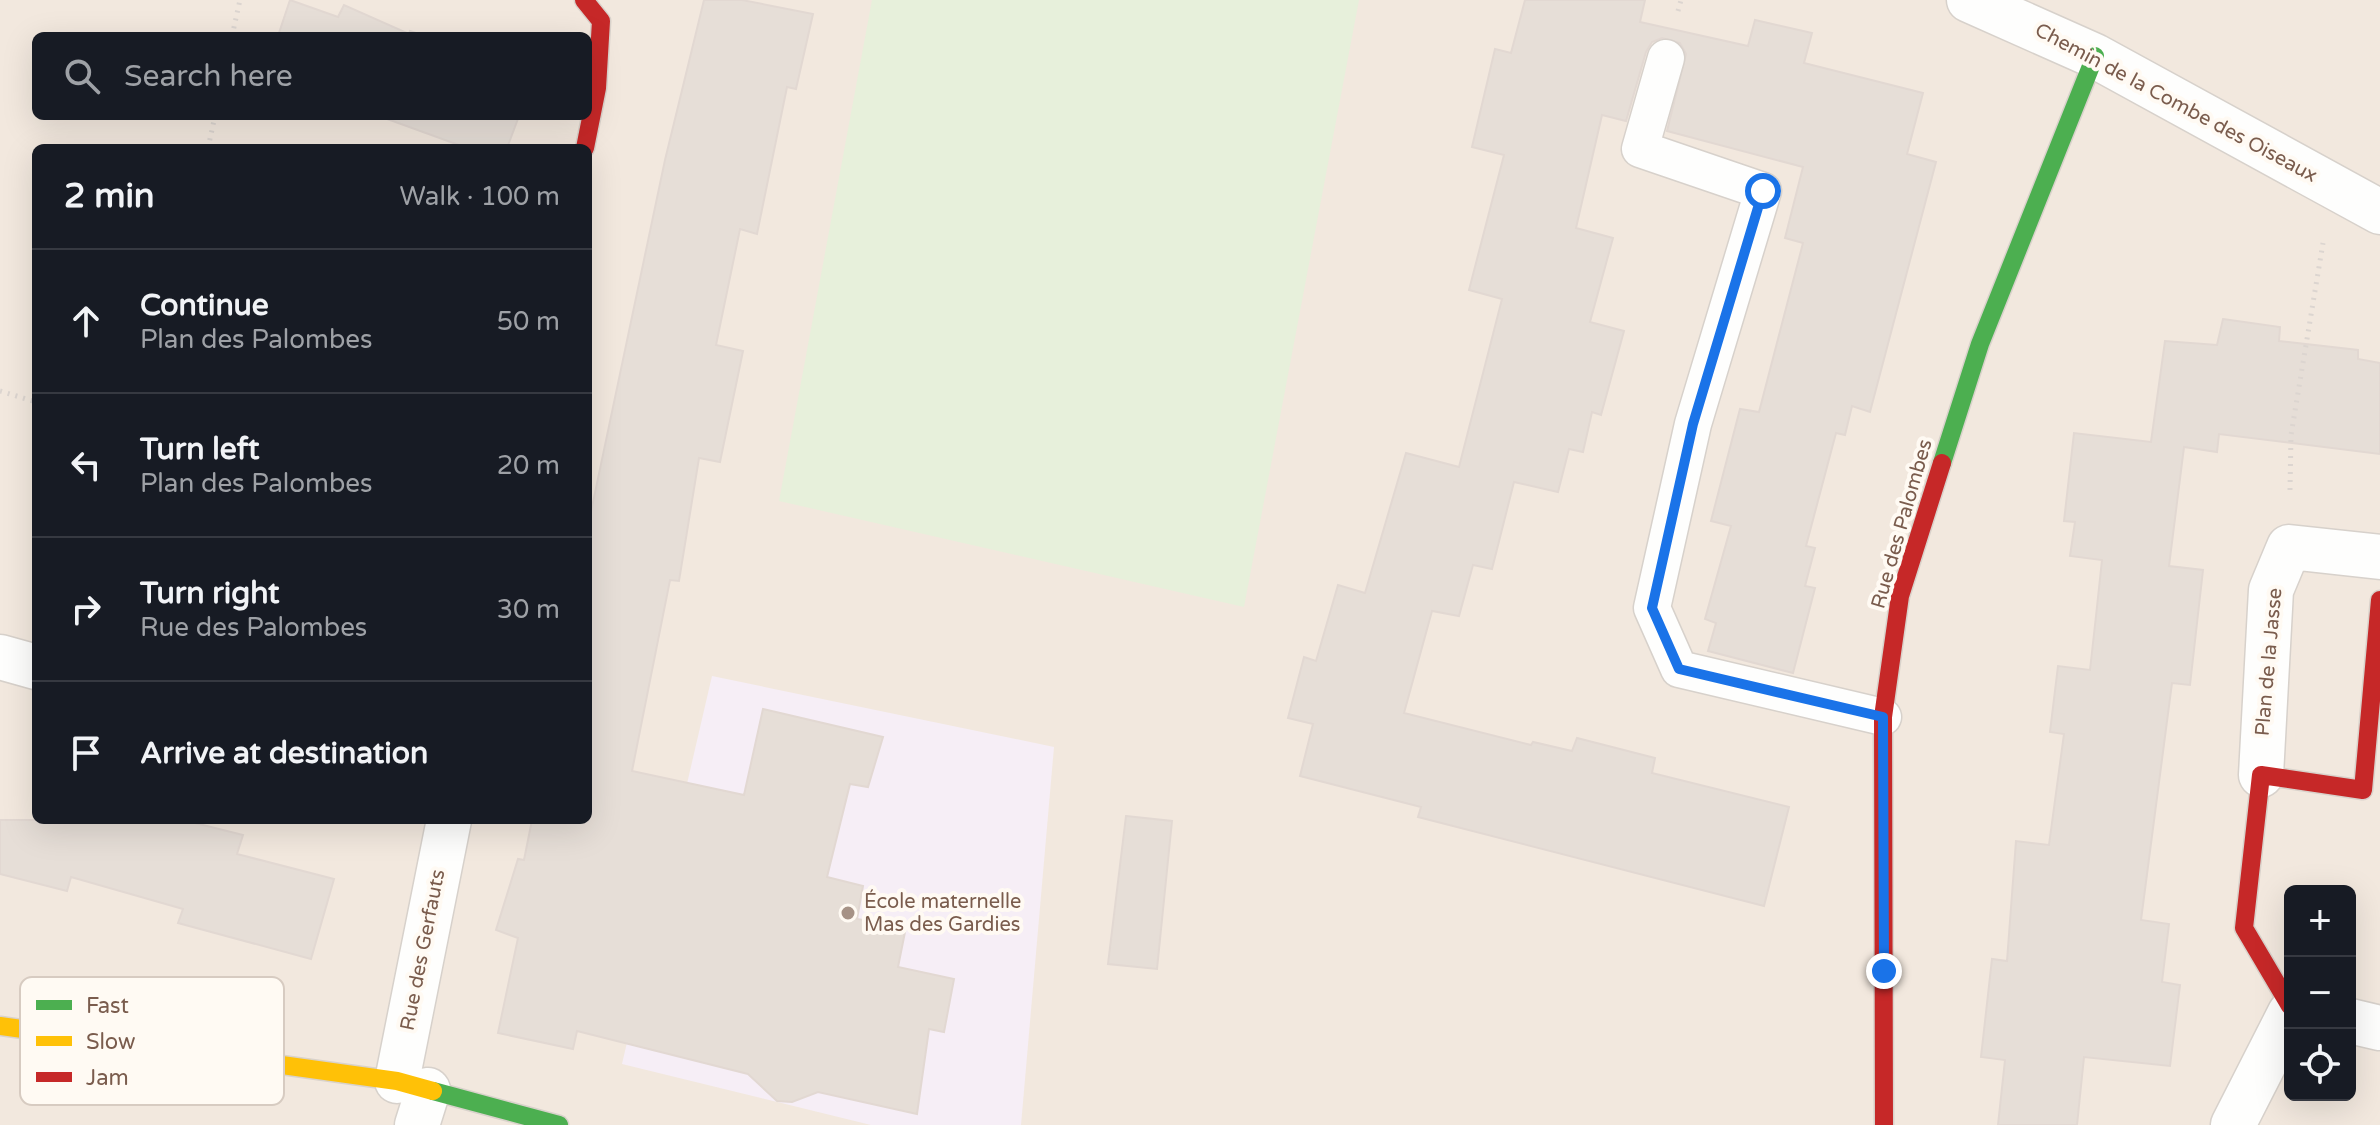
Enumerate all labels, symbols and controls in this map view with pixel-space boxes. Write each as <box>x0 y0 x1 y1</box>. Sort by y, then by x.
street label: Chemin de la Combe des Oiseaux <box>2031 18 2321 188</box>
search box <box>32 32 592 120</box>
icon: search <box>60 54 104 98</box>
text: Search here <box>124 58 293 95</box>
route start <box>1745 173 1781 209</box>
text: 2 min <box>64 176 155 217</box>
text: Walk · 100 m <box>400 181 560 212</box>
text: Continue <box>140 287 269 324</box>
icon: ahead <box>64 299 108 343</box>
text: 50 m <box>497 306 560 337</box>
text: Plan des Palombes <box>140 324 373 355</box>
text: Turn left <box>140 431 259 468</box>
street label: Rue des Palombes <box>1866 437 1938 611</box>
icon: left <box>64 443 108 487</box>
text: 20 m <box>497 450 560 481</box>
text: Plan des Palombes <box>140 468 373 499</box>
text: Turn right <box>140 575 280 612</box>
icon: right <box>64 587 108 631</box>
street label: Plan de la Jasse <box>2251 587 2287 737</box>
text: 30 m <box>497 594 560 625</box>
text: Rue des Palombes <box>140 612 367 643</box>
icon: arrive <box>64 731 108 775</box>
text: Arrive at destination <box>140 735 428 772</box>
street label: Rue des Gerfauts <box>396 867 450 1033</box>
map controls <box>2284 885 2356 1101</box>
button: + <box>2284 885 2356 957</box>
place label: École maternelle Mas des Gardies <box>864 889 1021 937</box>
marker: École maternelle Mas des Gardies <box>839 904 857 922</box>
route end <box>1866 953 1902 989</box>
button: − <box>2284 957 2356 1029</box>
legend <box>20 977 284 1105</box>
text: Fast <box>86 993 129 1019</box>
text: Slow <box>86 1029 136 1055</box>
button: locate <box>2284 1029 2356 1101</box>
text: Jam <box>86 1065 129 1091</box>

